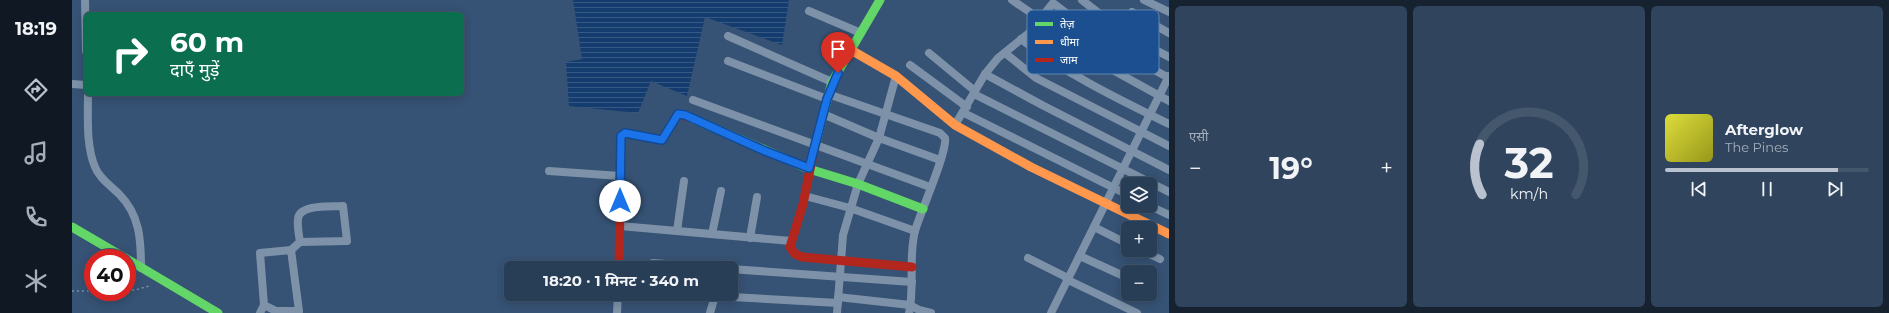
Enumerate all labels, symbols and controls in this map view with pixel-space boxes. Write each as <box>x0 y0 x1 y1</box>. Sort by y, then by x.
legend <box>1027 10 1159 74</box>
text: तेज़ <box>1060 17 1075 31</box>
text: 18:19 <box>15 18 57 40</box>
text: 60 m <box>170 25 244 59</box>
icon: right <box>104 28 156 80</box>
pin <box>821 32 855 73</box>
text: धीमा <box>1060 35 1079 49</box>
icon: arrive <box>827 38 849 60</box>
text: जाम <box>1060 53 1078 67</box>
text: दाएँ मुड़ें <box>170 59 219 81</box>
icon: directions <box>22 76 50 104</box>
text: Afterglow <box>1725 120 1803 139</box>
text: एसी <box>1189 128 1208 144</box>
text: 32 <box>1504 137 1553 187</box>
icon: music <box>22 139 50 167</box>
text: The Pines <box>1725 139 1788 155</box>
text: 19° <box>1269 150 1313 187</box>
text: − <box>1189 155 1202 182</box>
text: + <box>1380 155 1393 182</box>
map controls <box>1121 177 1157 301</box>
button: layers <box>1121 177 1157 213</box>
icon: previous <box>1688 178 1710 200</box>
icon: pause <box>1756 178 1778 200</box>
icon: next <box>1824 178 1846 200</box>
position arrow <box>599 180 641 222</box>
text: km/h <box>1510 184 1548 202</box>
icon: phone <box>22 203 50 231</box>
button: + <box>1121 221 1157 257</box>
speed limit sign: 40 <box>84 249 136 301</box>
button: − <box>1121 265 1157 301</box>
icon: climate <box>22 267 50 295</box>
text: 18:20 · 1 मिनट · 340 m <box>543 271 699 290</box>

